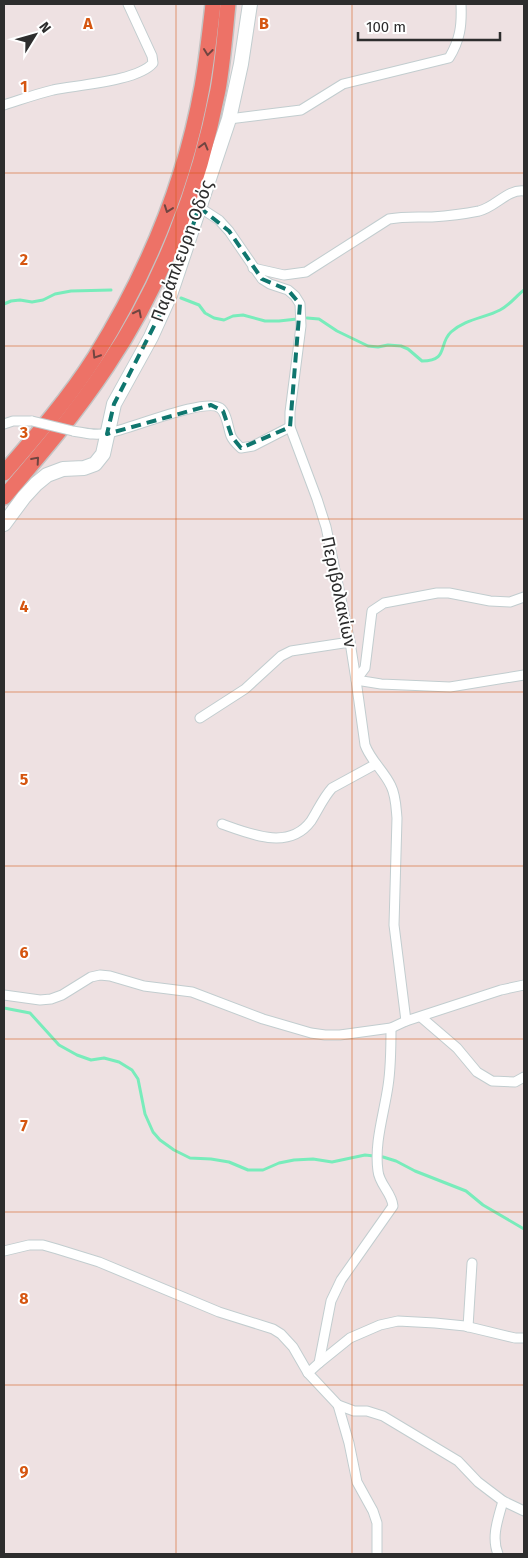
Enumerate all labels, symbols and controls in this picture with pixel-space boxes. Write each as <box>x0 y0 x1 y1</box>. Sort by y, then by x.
north arrow <box>10 10 60 60</box>
scale bar <box>358 10 500 42</box>
text: A <box>82 14 93 33</box>
text: B <box>259 14 269 33</box>
text: 100 m <box>366 18 406 36</box>
text: N <box>35 19 55 36</box>
one-way arrow <box>203 49 214 57</box>
text: 1 <box>20 77 28 96</box>
one-way arrow <box>198 142 208 150</box>
street label: Παράπλευρη Οδός <box>146 177 218 325</box>
one-way arrow <box>164 205 174 213</box>
text: 2 <box>20 250 28 269</box>
one-way arrow <box>132 309 142 318</box>
one-way arrow <box>92 349 102 358</box>
text: 3 <box>19 423 28 442</box>
one-way arrow <box>30 457 39 466</box>
street label: Περιβολακίων <box>316 534 362 650</box>
text: 4 <box>19 597 29 616</box>
text: 5 <box>20 770 29 789</box>
text: 6 <box>19 943 29 962</box>
text: 7 <box>20 1116 28 1135</box>
text: 8 <box>19 1289 29 1308</box>
text: 9 <box>20 1462 29 1481</box>

